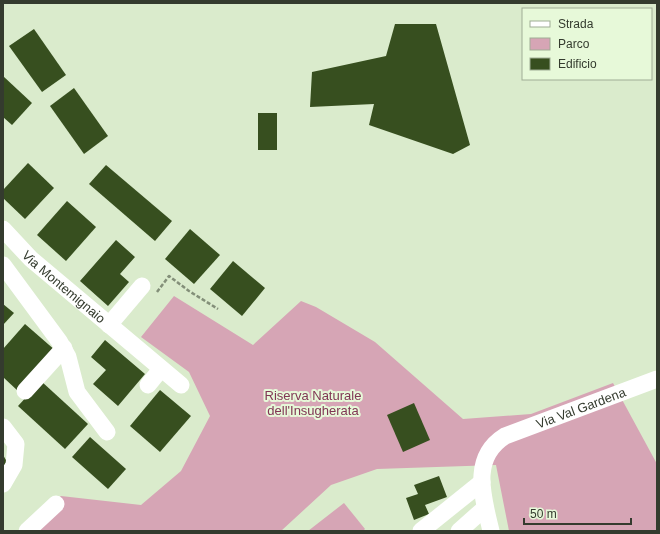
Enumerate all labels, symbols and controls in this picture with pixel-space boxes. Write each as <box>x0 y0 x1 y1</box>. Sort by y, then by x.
legend <box>522 8 652 80</box>
text: Strada <box>558 17 594 31</box>
text: Parco <box>558 37 590 51</box>
text: Edificio <box>558 57 597 71</box>
street label: Via Montemignaio <box>19 247 109 326</box>
street label: Via Val Gardena <box>534 384 628 431</box>
park label: Riserva Naturale dell'Insugherata <box>265 388 361 418</box>
scale bar <box>524 500 631 526</box>
text: 50 m <box>530 507 557 521</box>

